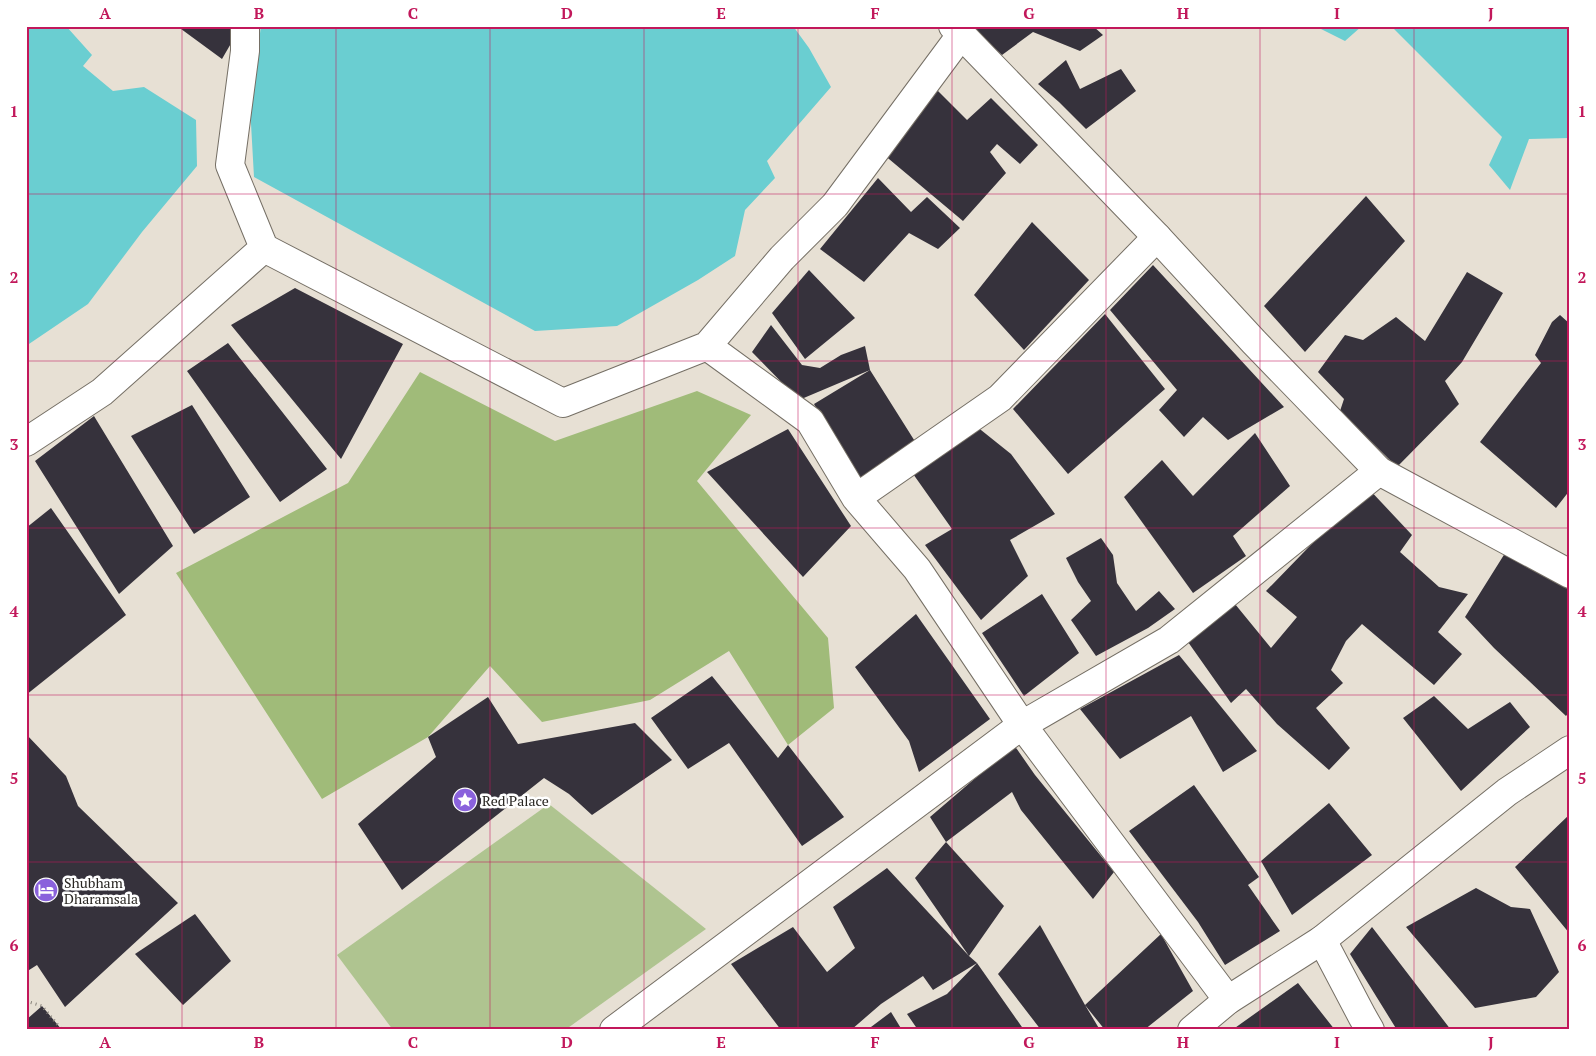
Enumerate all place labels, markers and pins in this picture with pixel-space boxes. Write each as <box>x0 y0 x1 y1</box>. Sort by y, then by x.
place icon: Red Palace <box>452 787 478 813</box>
place label: Red Palace <box>482 791 549 810</box>
place label: Shubham Dharamsala <box>64 873 138 908</box>
hotel icon: Shubham Dharamsala <box>33 877 59 903</box>

